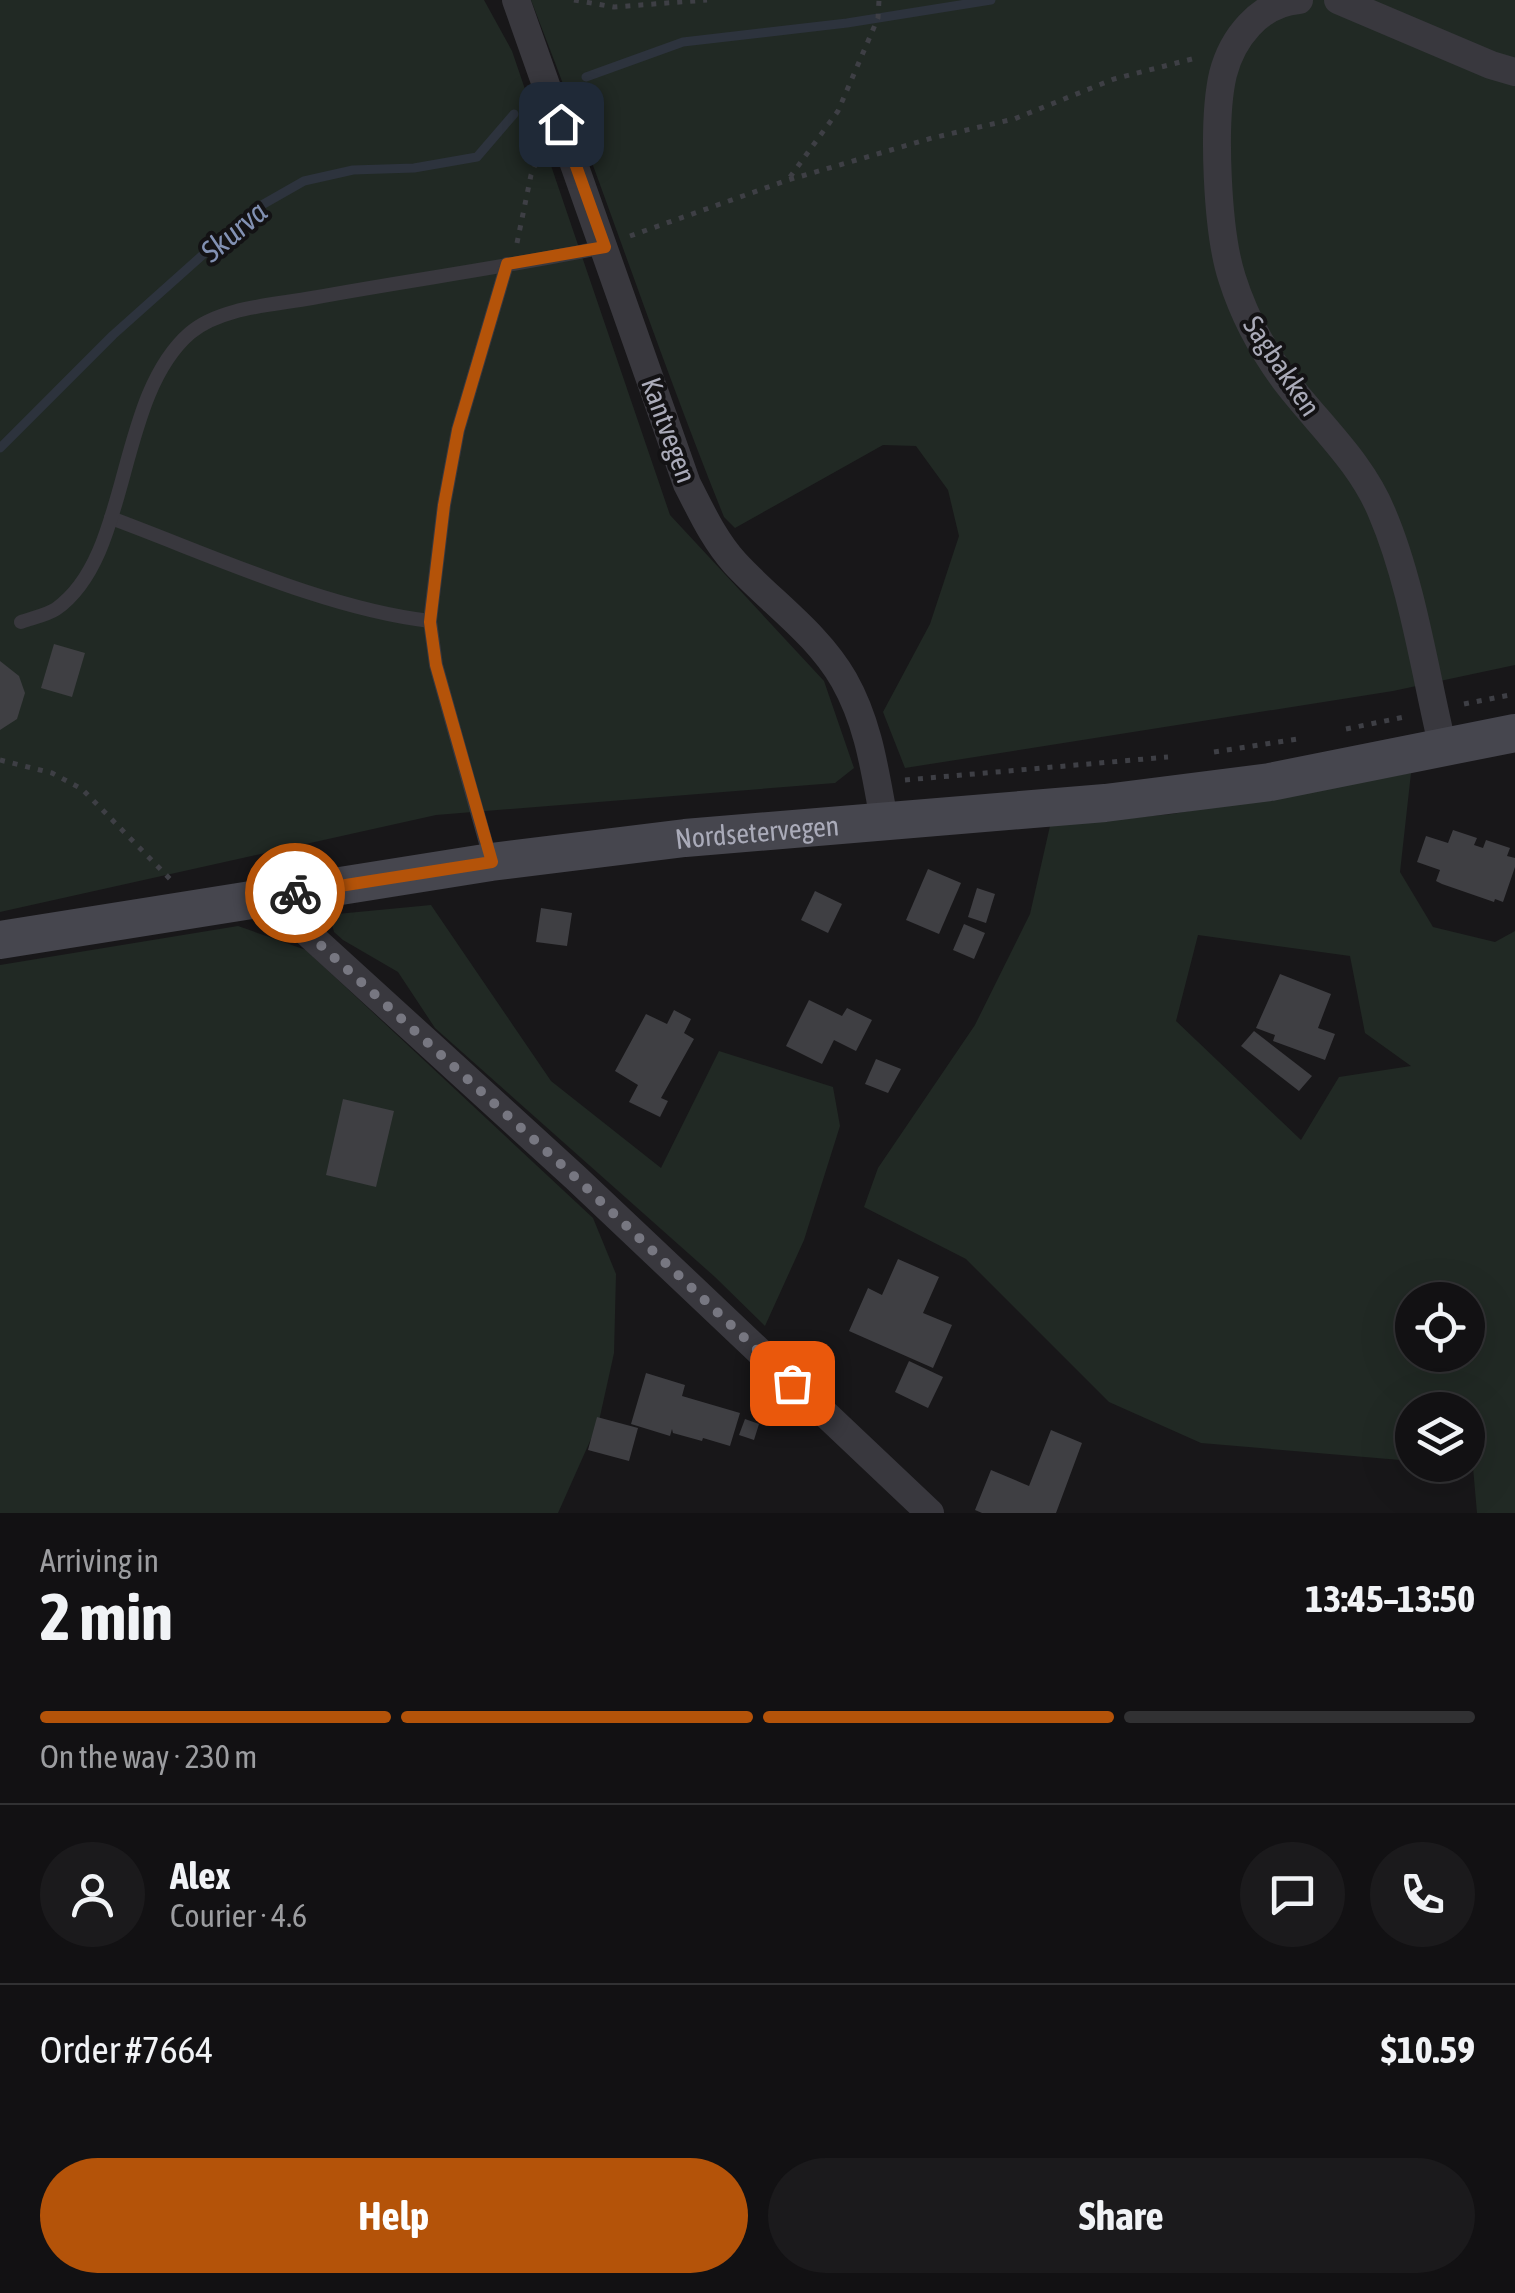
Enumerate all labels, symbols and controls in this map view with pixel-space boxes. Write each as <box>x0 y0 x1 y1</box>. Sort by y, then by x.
pin <box>519 82 604 167</box>
icon: home <box>534 97 589 152</box>
water label: Skurva <box>193 194 273 269</box>
street label: Sagbakken <box>1237 310 1327 422</box>
street label: Kantvegen <box>635 373 703 487</box>
street label: Nordsetervegen <box>673 809 840 855</box>
courier <box>245 843 345 943</box>
icon: bike <box>268 866 323 921</box>
map controls <box>1395 1282 1485 1482</box>
button: locate <box>1395 1282 1485 1372</box>
pin <box>750 1341 835 1426</box>
icon: bag <box>765 1356 820 1411</box>
button: layers <box>1395 1392 1485 1482</box>
text: Arriving in <box>40 1542 159 1579</box>
text: 13:45–13:50 <box>1305 1577 1475 1620</box>
text: 2 min <box>40 1579 173 1654</box>
text: On the way · 230 m <box>40 1738 257 1775</box>
button: person <box>40 1842 145 1947</box>
button: chat <box>1240 1842 1345 1947</box>
button: phone <box>1370 1842 1475 1947</box>
text: Alex <box>170 1854 231 1897</box>
text: Courier · 4.6 <box>170 1897 307 1934</box>
text: Order #7664 <box>40 2028 213 2071</box>
text: $10.59 <box>1381 2028 1475 2071</box>
button: Help <box>40 2158 748 2273</box>
button: Share <box>768 2158 1475 2273</box>

